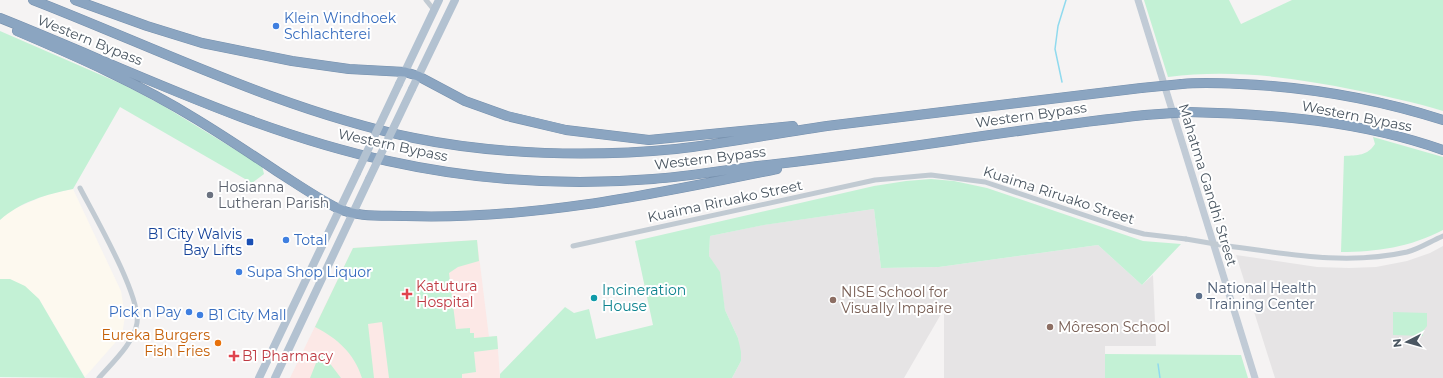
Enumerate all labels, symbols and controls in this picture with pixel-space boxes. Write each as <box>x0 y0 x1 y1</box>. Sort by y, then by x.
place label: Klein Windhoek Schlachterei <box>284 9 397 43</box>
street label: Western Bypass <box>35 11 145 69</box>
marker: Klein Windhoek Schlachterei <box>271 21 281 31</box>
street label: Western Bypass <box>1300 96 1414 136</box>
street label: Western Bypass <box>974 98 1088 132</box>
street label: Mahatma Gandhi Street <box>1175 102 1241 269</box>
street label: Western Bypass <box>336 125 450 165</box>
street label: Western Bypass <box>653 142 767 174</box>
street label: Kuaima Riruako Street <box>981 162 1137 228</box>
street label: Kuaima Riruako Street <box>646 176 804 226</box>
place label: Hosianna Lutheran Parish <box>218 178 329 212</box>
marker: Hosianna Lutheran Parish <box>205 190 215 200</box>
place label: B1 City Walvis Bay Lifts <box>148 225 242 259</box>
place label: Total <box>294 231 327 249</box>
marker: Total <box>281 235 291 245</box>
marker: B1 City Walvis Bay Lifts <box>245 237 255 247</box>
place label: Supa Shop Liquor <box>247 263 372 281</box>
marker: Supa Shop Liquor <box>234 267 244 277</box>
place label: Katutura Hospital <box>416 277 478 311</box>
place label: National Health Training Center <box>1207 279 1317 313</box>
place label: Incineration House <box>602 281 686 315</box>
place label: NISE School for Visually Impaire <box>841 283 952 317</box>
marker: Katutura Hospital <box>401 288 413 300</box>
marker: National Health Training Center <box>1194 291 1204 301</box>
marker: Incineration House <box>589 293 599 303</box>
marker: NISE School for Visually Impaire <box>828 295 838 305</box>
place label: Pick n Pay <box>109 303 181 321</box>
place label: B1 City Mall <box>208 306 286 324</box>
marker: Pick n Pay <box>184 307 194 317</box>
marker: B1 City Mall <box>195 310 205 320</box>
place label: Môreson School <box>1058 318 1170 336</box>
marker: Môreson School <box>1045 322 1055 332</box>
north arrow <box>1387 322 1427 362</box>
place label: Eureka Burgers Fish Fries <box>101 326 210 360</box>
marker: Eureka Burgers Fish Fries <box>213 338 223 348</box>
text: N <box>1390 338 1404 348</box>
place label: B1 Pharmacy <box>242 347 333 365</box>
marker: B1 Pharmacy <box>229 351 239 361</box>

